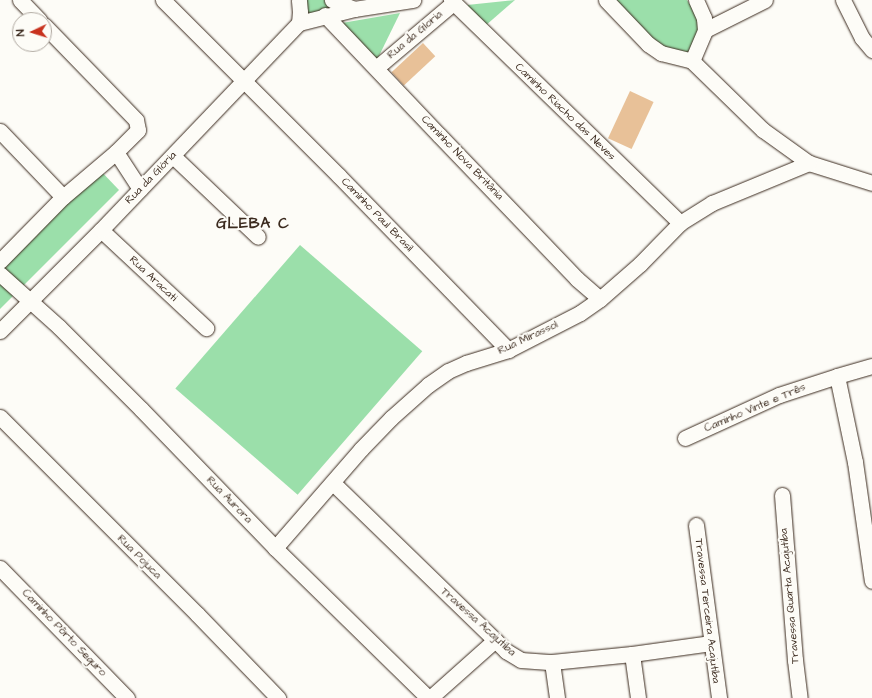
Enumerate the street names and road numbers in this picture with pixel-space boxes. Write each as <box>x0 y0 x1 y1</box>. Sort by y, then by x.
street label: Rua da Gloria <box>385 8 445 62</box>
street label: Caminho Riacho das Neves <box>512 61 618 163</box>
street label: Caminho Nova Britânia <box>418 113 506 203</box>
street label: Rua da Glória <box>123 149 179 207</box>
street label: Caminho Paul Brasil <box>338 175 416 255</box>
street label: Rua Aracati <box>126 253 180 305</box>
street label: Rua Mirassol <box>496 318 560 358</box>
street label: Caminho Vinte e Três <box>702 381 808 435</box>
street label: Rua Aurora <box>203 474 255 526</box>
street label: Travessa Quarta Acajutiba <box>778 528 802 664</box>
street label: Rua Pojuca <box>114 532 164 582</box>
street label: Travessa Terceira Acajutiba <box>692 538 722 684</box>
street label: Travessa Acajutiba <box>438 585 518 659</box>
street label: Caminho Pôrto Seguro <box>19 587 109 679</box>

